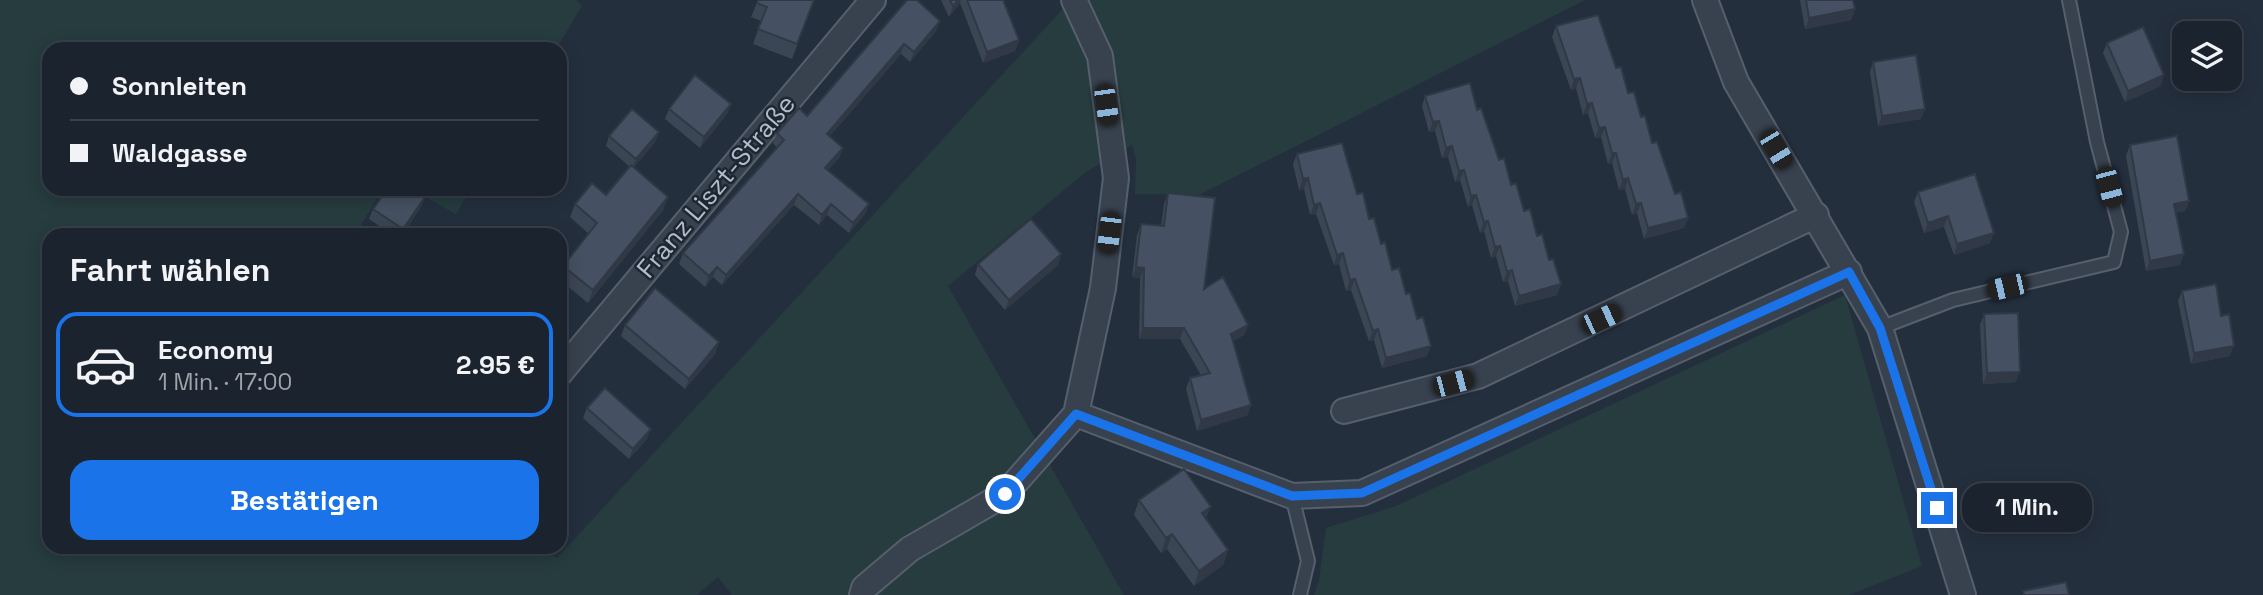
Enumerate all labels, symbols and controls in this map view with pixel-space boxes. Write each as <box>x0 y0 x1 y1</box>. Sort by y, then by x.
map controls <box>2172 21 2242 91</box>
button: layers <box>2172 21 2242 91</box>
text: Sonnleiten <box>112 69 247 103</box>
car <box>1093 83 1120 127</box>
street label: Franz Liszt-Straße <box>629 87 803 285</box>
car <box>1757 126 1796 172</box>
text: Waldgasse <box>112 136 248 170</box>
car <box>2094 164 2125 210</box>
car <box>1097 211 1122 255</box>
text: Fahrt wählen <box>70 250 270 290</box>
car <box>1985 272 2030 302</box>
car <box>1578 301 1625 337</box>
icon: car <box>74 333 137 396</box>
text: Economy <box>158 333 274 367</box>
text: 2.95 € <box>456 348 535 382</box>
text: 1 Min. · 17:00 <box>158 367 292 397</box>
car <box>1430 367 1477 399</box>
button: Bestätigen <box>70 460 539 540</box>
route start <box>989 478 1021 510</box>
callout: 1 Min. <box>1962 484 2091 532</box>
route end <box>1921 492 1953 524</box>
text: 1 Min. <box>1995 492 2059 522</box>

